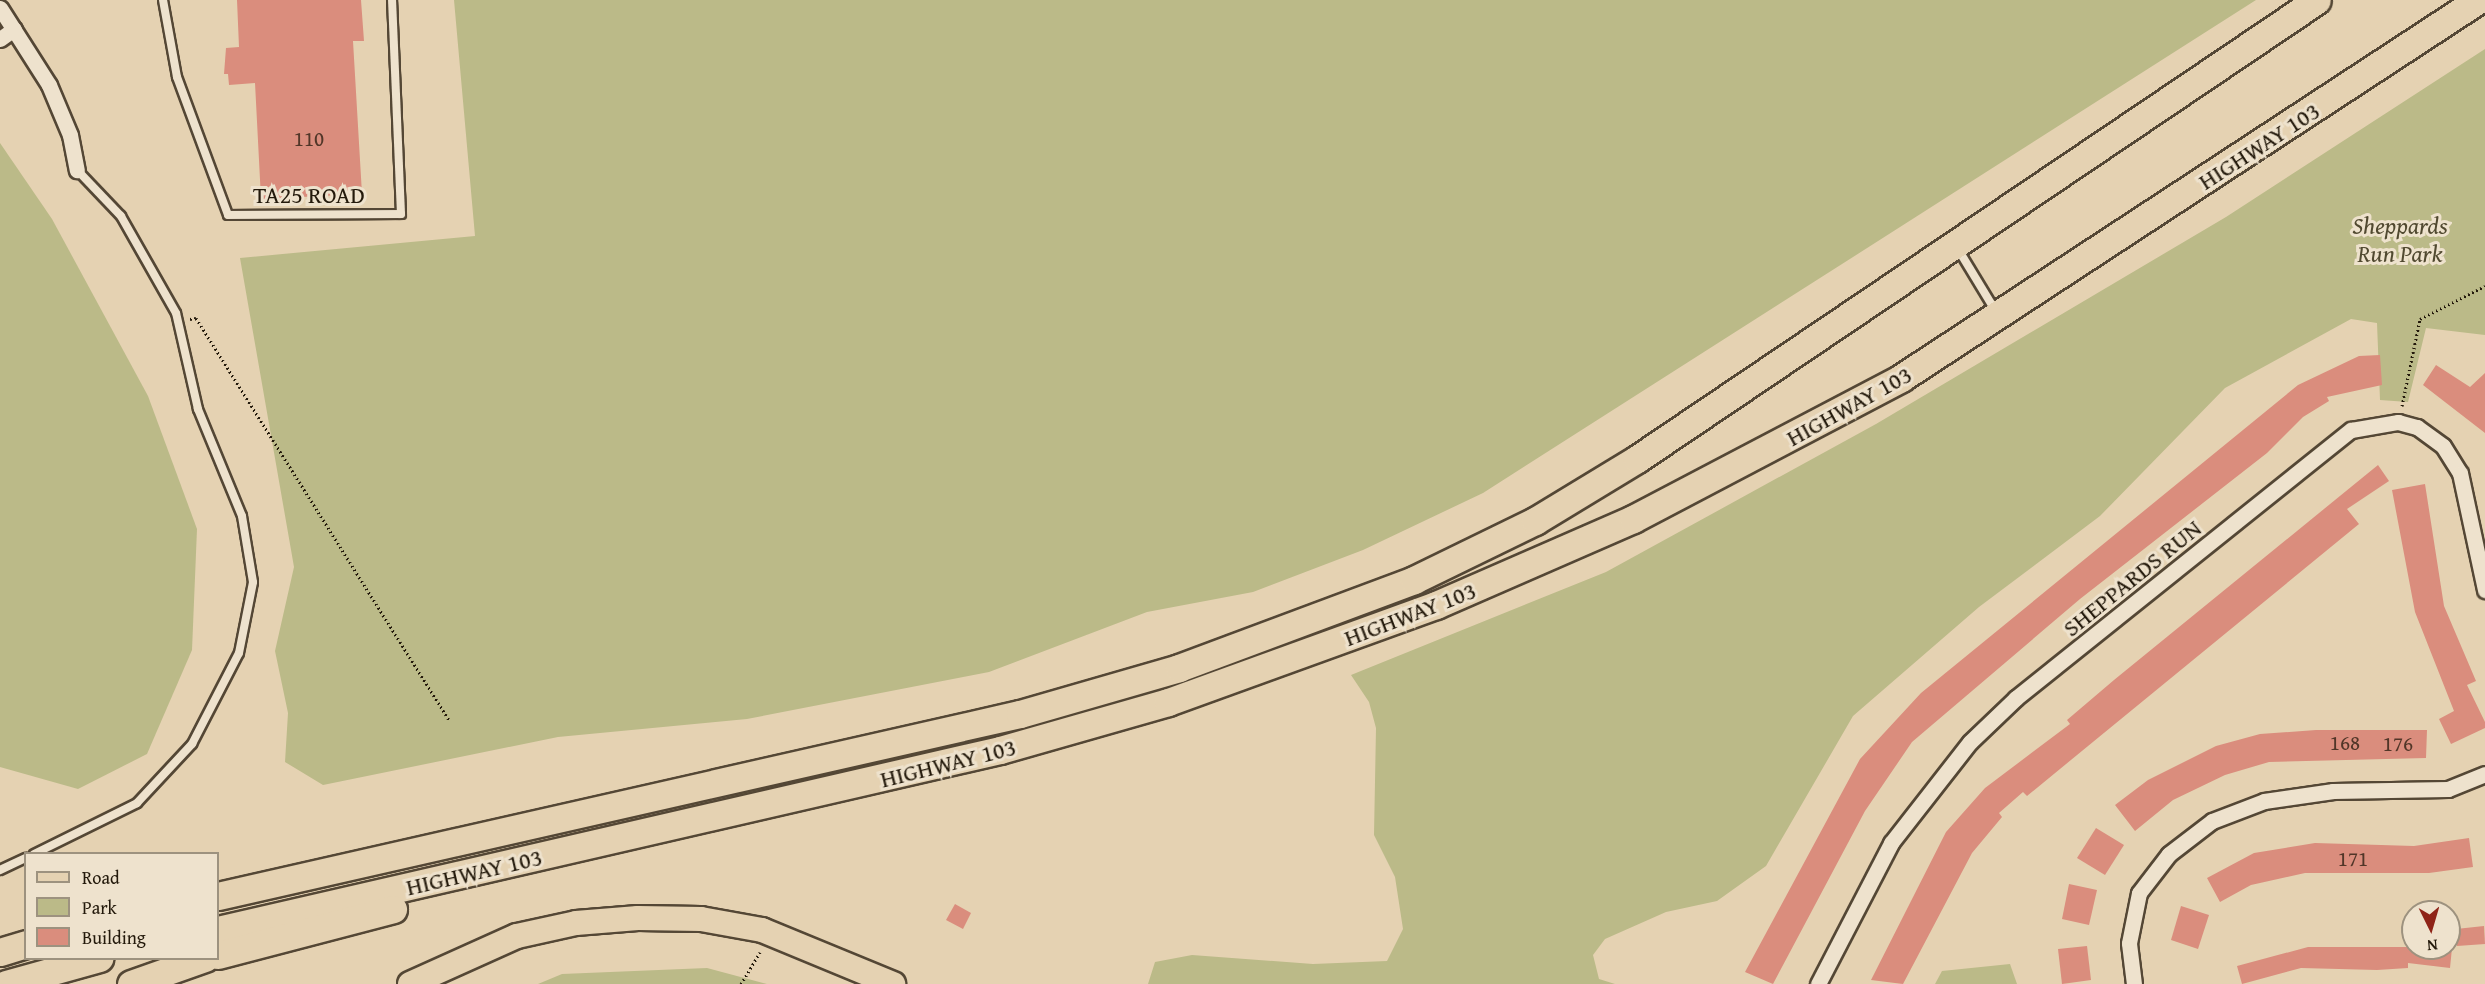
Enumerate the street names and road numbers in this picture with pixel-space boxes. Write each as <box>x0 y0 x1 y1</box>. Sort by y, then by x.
street label: HIGHWAY 103 <box>2193 96 2325 196</box>
street label: TA25 ROAD <box>253 181 365 209</box>
street label: HIGHWAY 103 <box>1781 360 1917 452</box>
street label: SHEPPARDS RUN <box>2057 513 2207 643</box>
street label: HIGHWAY 103 <box>1340 576 1480 652</box>
street label: HIGHWAY 103 <box>877 732 1019 794</box>
street label: HIGHWAY 103 <box>403 842 545 902</box>

